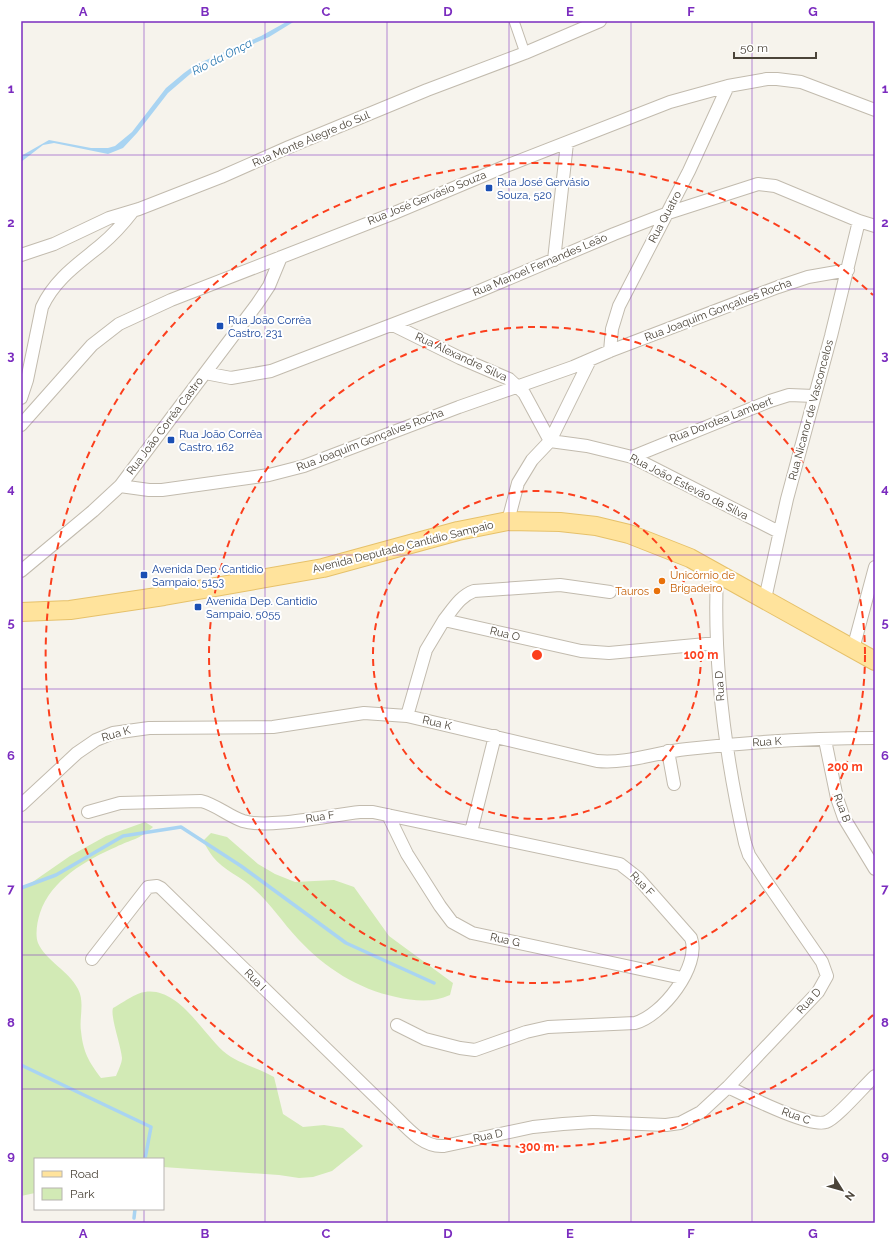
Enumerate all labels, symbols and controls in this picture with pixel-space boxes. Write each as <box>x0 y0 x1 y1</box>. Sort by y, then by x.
text: A <box>79 4 88 19</box>
text: B <box>201 4 210 19</box>
text: C <box>322 4 331 19</box>
text: D <box>443 4 453 19</box>
text: E <box>566 4 574 19</box>
text: F <box>687 4 695 19</box>
text: G <box>808 4 818 19</box>
scale bar <box>734 34 816 60</box>
water label: Rio da Onça <box>189 36 255 78</box>
text: 50 m <box>740 41 768 55</box>
text: 1 <box>8 81 15 96</box>
text: 1 <box>882 81 889 96</box>
street label: Rua Monte Alegre do Sul <box>250 108 372 170</box>
street label: Rua José Gervásio Souza <box>366 168 488 228</box>
place label: Rua José Gervásio Souza, 520 <box>497 176 590 202</box>
marker: Rua José Gervásio Souza, 520 <box>484 183 494 193</box>
street label: Rua Quatro <box>646 188 684 245</box>
text: 2 <box>7 215 15 230</box>
text: 2 <box>881 215 889 230</box>
street label: Rua Manoel Fernandes Leão <box>471 231 610 299</box>
street label: Rua Joaquim Gonçalves Rocha <box>643 276 793 344</box>
place label: Rua João Corrêa Castro, 231 <box>228 314 311 340</box>
marker: Rua João Corrêa Castro, 231 <box>215 321 225 331</box>
street label: Rua Alexandre Silva <box>413 330 509 384</box>
street label: Rua Nicanor de Vasconcelos <box>786 338 836 482</box>
text: 3 <box>7 348 15 363</box>
text: 3 <box>881 348 889 363</box>
street label: Rua João Corrêa Castro <box>124 374 206 477</box>
street label: Rua Dorotea Lambert <box>668 394 775 446</box>
street label: Rua Joaquim Gonçalves Rocha <box>295 406 445 474</box>
place label: Rua João Corrêa Castro, 162 <box>179 428 262 454</box>
marker: Rua João Corrêa Castro, 162 <box>166 435 176 445</box>
street label: Rua João Estevão da Silva <box>628 451 750 523</box>
text: 4 <box>7 481 15 496</box>
text: 4 <box>881 481 889 496</box>
street label: Avenida Deputado Cantídio Sampaio <box>311 518 495 576</box>
place label: Avenida Dep. Cantidio Sampaio, 5153 <box>152 563 264 589</box>
place label: Unicórnio de Brigadeiro <box>670 569 735 595</box>
marker: Avenida Dep. Cantidio Sampaio, 5153 <box>139 570 149 580</box>
marker: Unicórnio de Brigadeiro <box>657 576 667 586</box>
place label: Tauros <box>615 585 649 598</box>
marker: Tauros <box>652 586 662 596</box>
place label: Avenida Dep. Cantidio Sampaio, 5055 <box>206 595 318 621</box>
marker: Avenida Dep. Cantidio Sampaio, 5055 <box>193 602 203 612</box>
text: 5 <box>7 615 15 630</box>
text: 5 <box>881 615 889 630</box>
street label: Rua O <box>489 624 521 644</box>
centre of rings <box>530 648 544 662</box>
text: 100 m <box>684 648 718 662</box>
street label: Rua D <box>713 670 727 701</box>
street label: Rua K <box>421 713 454 733</box>
street label: Rua K <box>100 723 133 744</box>
street label: Rua K <box>752 735 783 749</box>
text: 6 <box>7 748 15 763</box>
text: 6 <box>881 748 889 763</box>
text: 200 m <box>827 760 863 774</box>
street label: Rua B <box>831 792 853 824</box>
street label: Rua F <box>305 808 336 825</box>
street label: Rua F <box>627 869 657 899</box>
text: 7 <box>7 881 15 896</box>
text: 7 <box>881 881 889 896</box>
street label: Rua G <box>489 930 521 950</box>
street label: Rua I <box>242 967 268 993</box>
street label: Rua D <box>794 985 824 1017</box>
text: 8 <box>7 1015 15 1030</box>
text: 8 <box>881 1015 889 1030</box>
street label: Rua C <box>780 1105 813 1127</box>
street label: Rua D <box>472 1126 504 1146</box>
text: 300 m <box>519 1140 555 1154</box>
text: 9 <box>7 1148 15 1163</box>
text: 9 <box>881 1148 889 1163</box>
legend <box>34 1158 164 1210</box>
text: Road <box>70 1167 99 1181</box>
north arrow <box>822 1170 862 1210</box>
text: Park <box>70 1187 95 1201</box>
text: N <box>842 1188 857 1203</box>
text: A <box>79 1226 88 1241</box>
text: B <box>201 1226 210 1241</box>
text: C <box>322 1226 331 1241</box>
text: D <box>443 1226 453 1241</box>
text: E <box>566 1226 574 1241</box>
text: F <box>687 1226 695 1241</box>
text: G <box>808 1226 818 1241</box>

